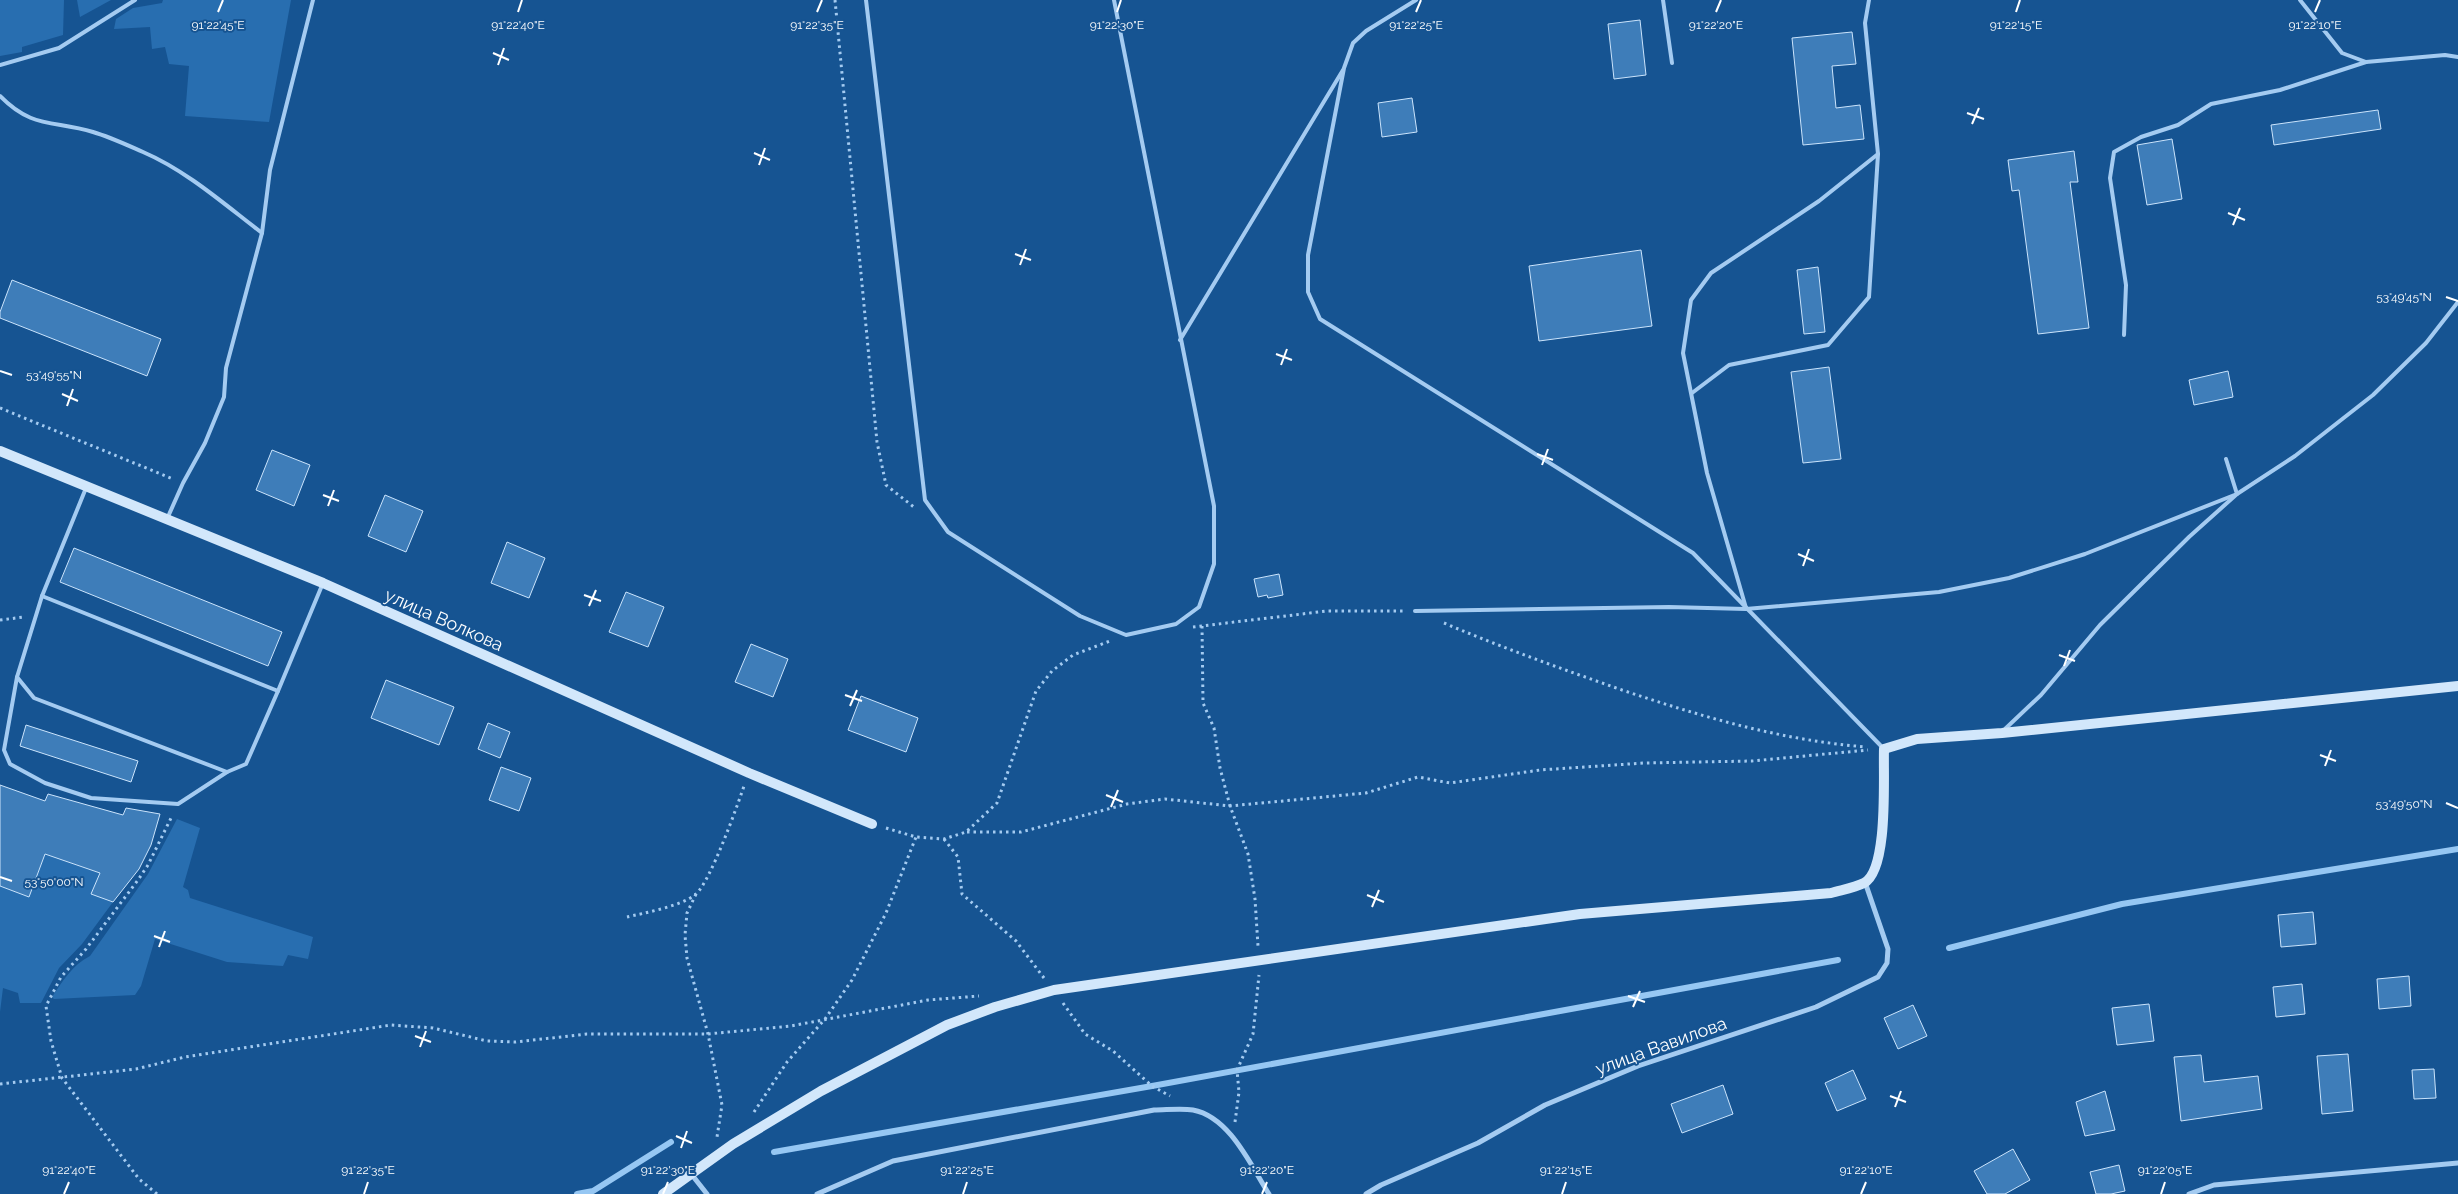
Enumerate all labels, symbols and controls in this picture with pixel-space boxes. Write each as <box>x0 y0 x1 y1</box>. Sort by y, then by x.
text: 91°22'45"E <box>192 18 244 32</box>
text: 91°22'40"E <box>491 18 545 32</box>
text: 91°22'35"E <box>790 18 844 32</box>
text: 91°22'30"E <box>1090 18 1144 32</box>
text: 91°22'25"E <box>1389 18 1443 32</box>
text: 91°22'20"E <box>1689 18 1743 32</box>
text: 91°22'15"E <box>1990 18 2042 32</box>
text: 91°22'10"E <box>2288 18 2342 32</box>
text: 53°49'45"N <box>2376 290 2432 304</box>
text: 53°49'55"N <box>26 368 82 382</box>
street label: улица Волкова <box>382 584 507 655</box>
text: 53°49'50"N <box>2376 797 2432 811</box>
text: 53°50'00"N <box>24 875 84 889</box>
street label: улица Вавилова <box>1592 1012 1729 1079</box>
text: 91°22'40"E <box>42 1163 96 1177</box>
text: 91°22'35"E <box>341 1163 395 1177</box>
text: 91°22'30"E <box>641 1163 695 1177</box>
text: 91°22'25"E <box>940 1163 994 1177</box>
text: 91°22'20"E <box>1240 1163 1294 1177</box>
text: 91°22'15"E <box>1540 1163 1592 1177</box>
text: 91°22'10"E <box>1839 1163 1893 1177</box>
text: 91°22'05"E <box>2138 1163 2192 1177</box>

